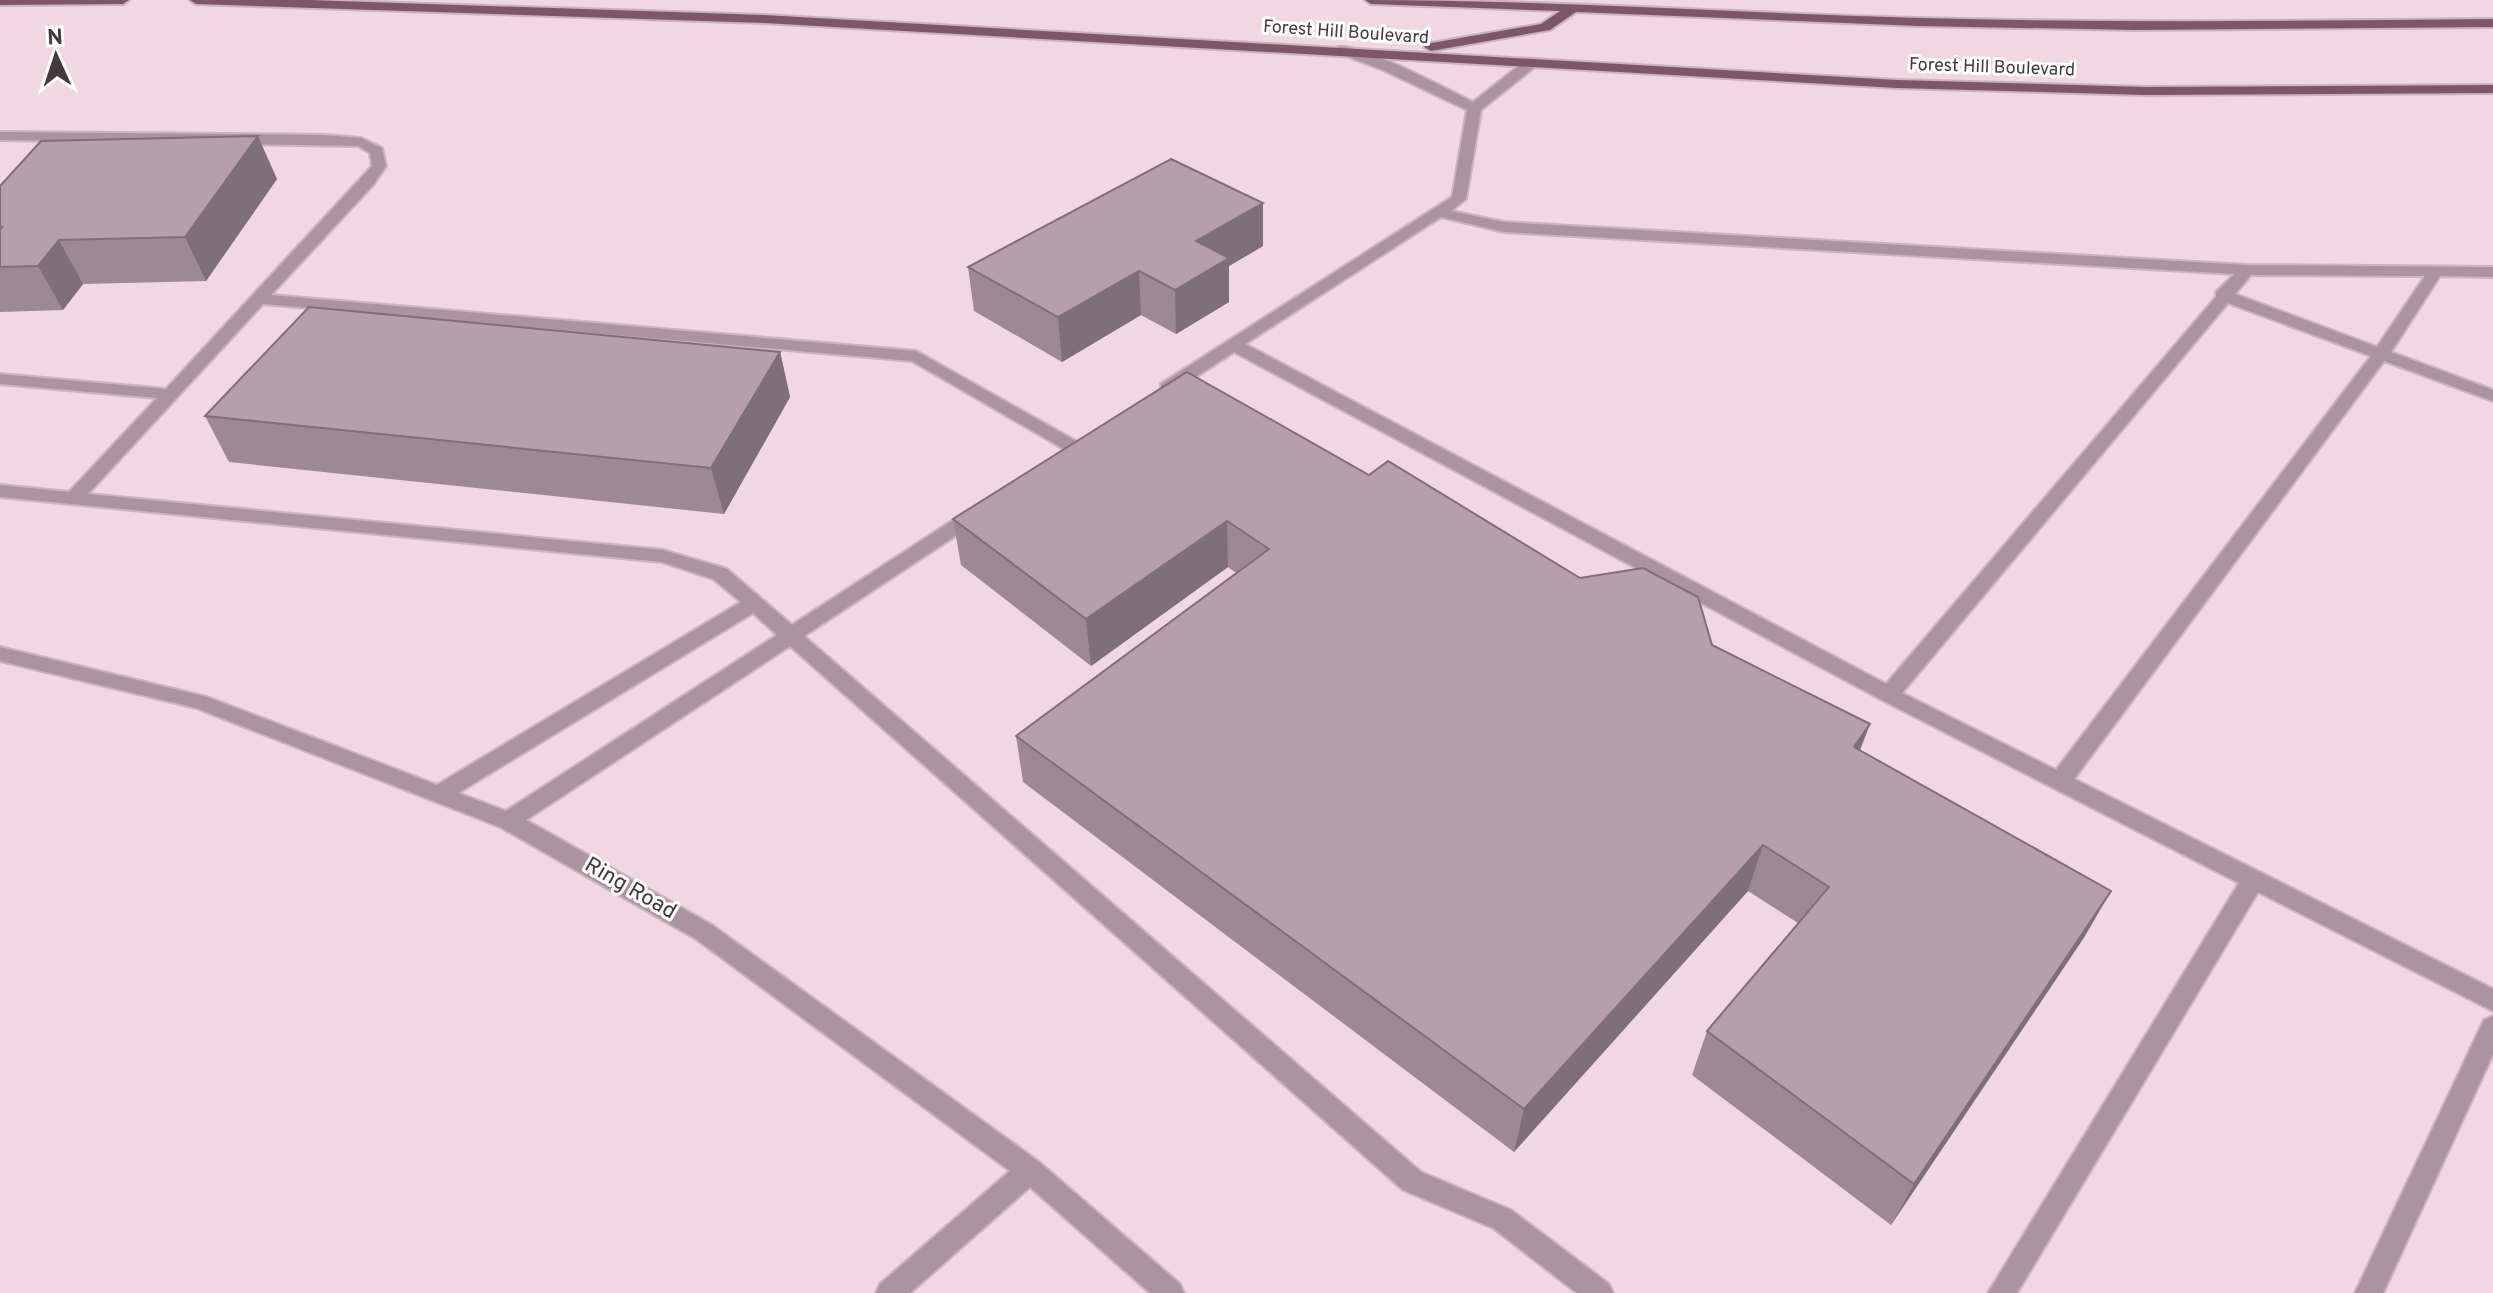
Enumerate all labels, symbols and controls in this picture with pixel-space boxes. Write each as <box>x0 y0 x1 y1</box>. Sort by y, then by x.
north arrow <box>16 16 96 96</box>
street label: Forest Hill Boulevard <box>1262 16 1430 50</box>
text: N <box>46 25 64 52</box>
street label: Forest Hill Boulevard <box>1909 54 2075 82</box>
street label: Ring Road <box>579 852 681 926</box>

